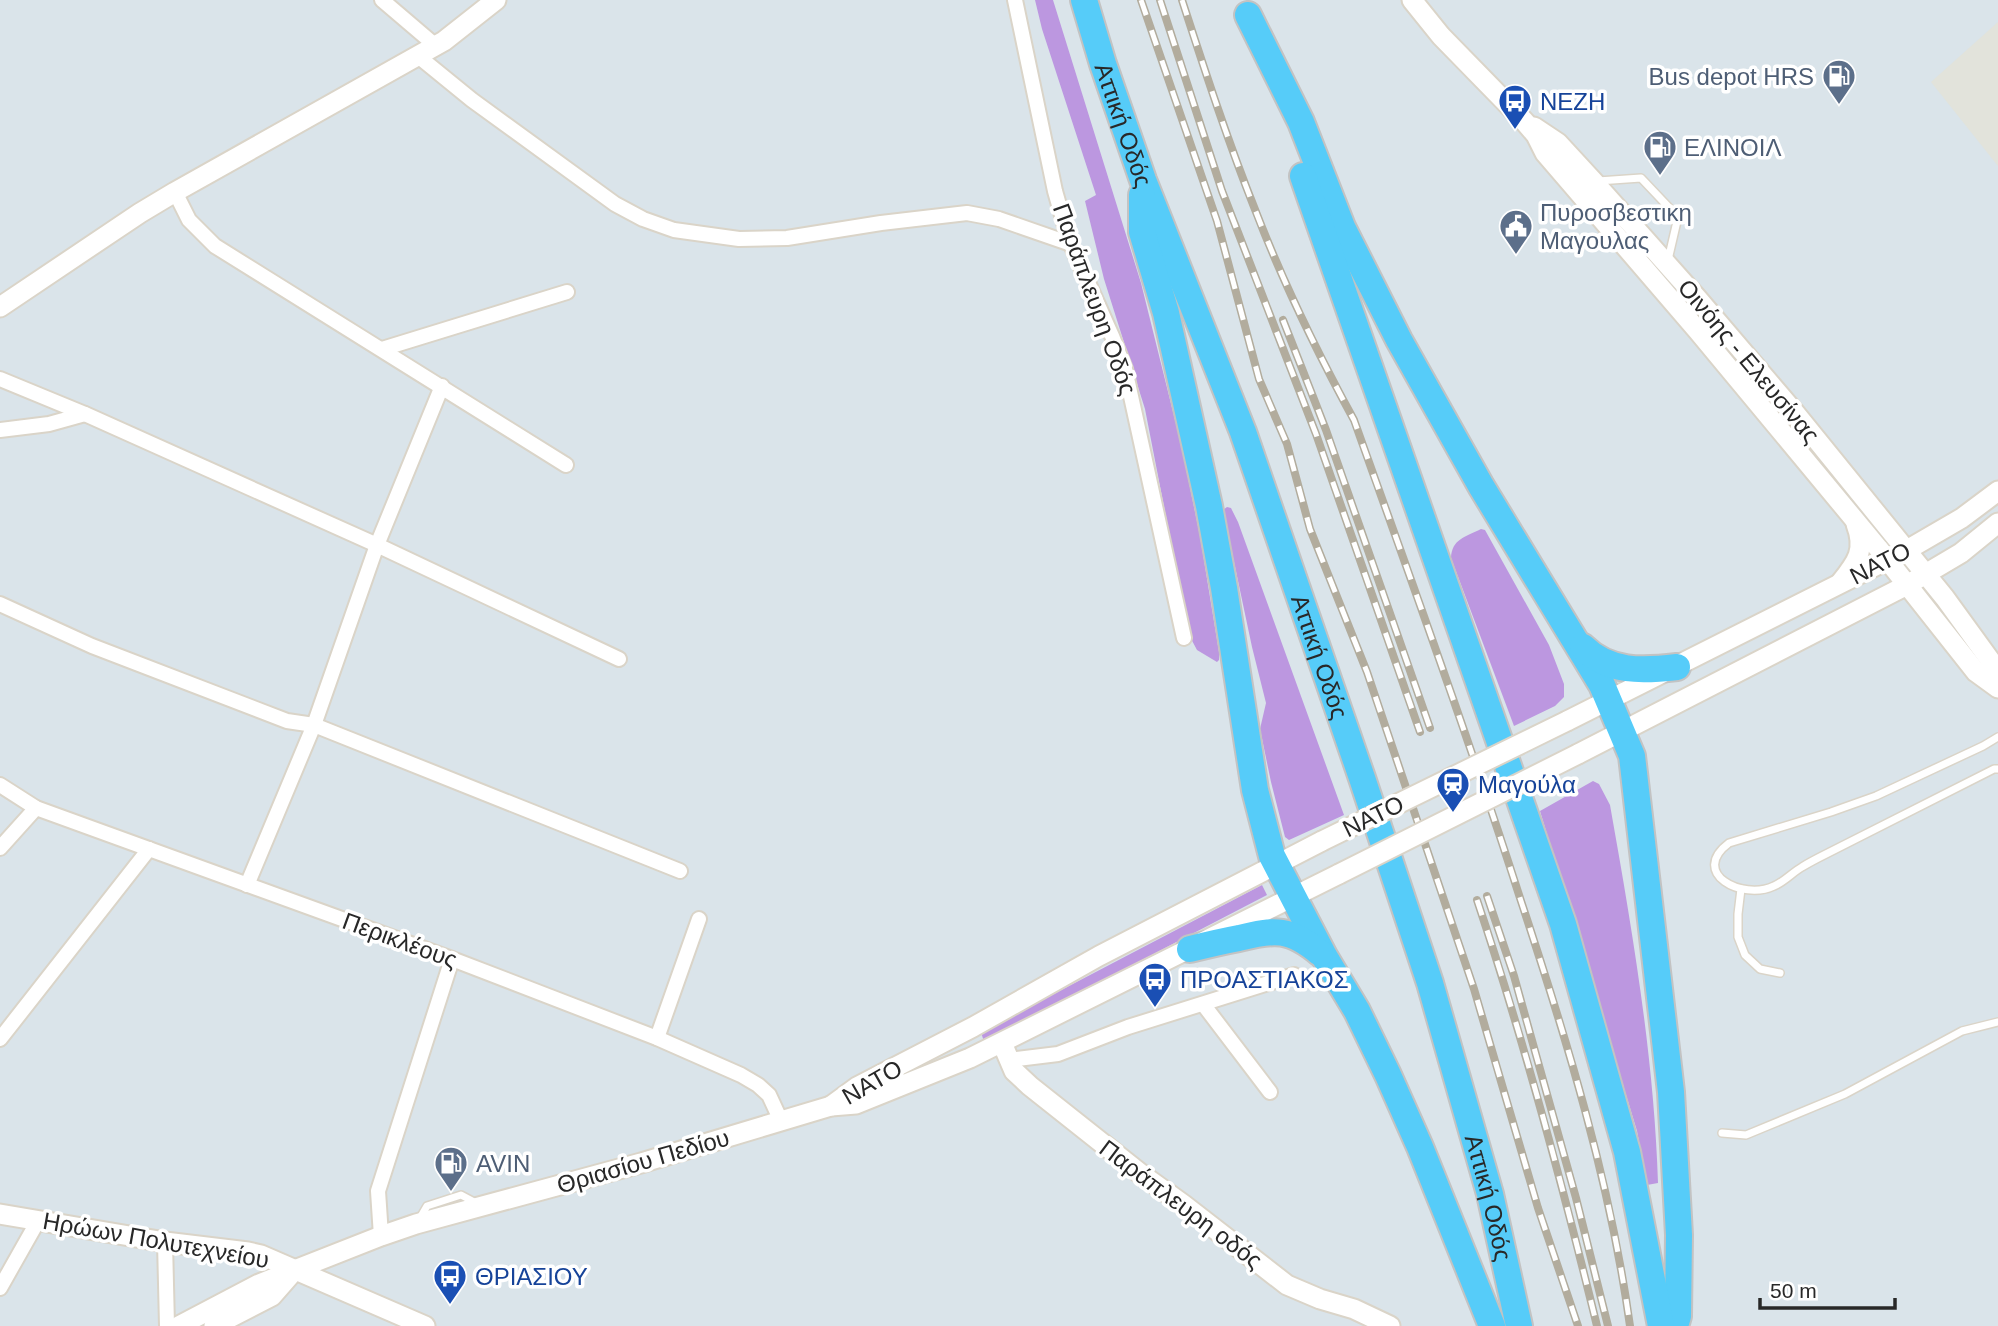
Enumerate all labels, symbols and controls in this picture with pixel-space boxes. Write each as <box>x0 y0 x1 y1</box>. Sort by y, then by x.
fuel station icon: Bus depot HRS <box>1820 57 1858 106</box>
street label: Αττική Οδός <box>1090 59 1158 191</box>
place label: Bus depot HRS <box>1649 63 1814 90</box>
bus stop icon: ΝΕΖΗ <box>1496 82 1534 131</box>
place label: ΝΕΖΗ <box>1540 88 1605 115</box>
fuel station icon: ΕΛΙΝΟΙΛ <box>1641 128 1679 177</box>
place label: ΕΛΙΝΟΙΛ <box>1684 134 1781 161</box>
place label: Πυροσβεστικη Μαγουλας <box>1540 199 1692 254</box>
street label: Παράπλευρη Οδός <box>1048 200 1142 398</box>
public building icon: Πυροσβεστικη Μαγουλας <box>1497 207 1535 256</box>
street label: Οινόης - Ελευσίνας <box>1673 274 1825 448</box>
street label: ΝΑΤΟ <box>1845 536 1915 590</box>
street label: Αττική Οδός <box>1286 591 1354 722</box>
station icon: Μαγούλα <box>1434 765 1472 814</box>
place label: Μαγούλα <box>1478 771 1576 798</box>
street label: ΝΑΤΟ <box>1338 790 1408 842</box>
street label: Περικλέους <box>339 907 461 973</box>
bus stop icon: ΠΡΟΑΣΤΙΑΚΟΣ <box>1136 960 1174 1009</box>
place label: ΠΡΟΑΣΤΙΑΚΟΣ <box>1180 966 1349 993</box>
street label: ΝΑΤΟ <box>837 1054 907 1110</box>
street label: Θριασίου Πεδίου <box>554 1123 732 1199</box>
street label: Αττική Οδός <box>1460 1131 1518 1263</box>
street label: Παράπλευρη οδός <box>1094 1134 1268 1274</box>
fuel station icon: AVIN <box>432 1144 470 1193</box>
place label: AVIN <box>476 1150 530 1177</box>
street label: Ηρώων Πολυτεχνείου <box>41 1207 271 1273</box>
bus stop icon: ΘΡΙΑΣΙΟΥ <box>431 1257 469 1306</box>
place label: ΘΡΙΑΣΙΟΥ <box>475 1263 588 1290</box>
scale bar <box>1760 1266 1895 1310</box>
text: 50 m <box>1770 1279 1817 1302</box>

